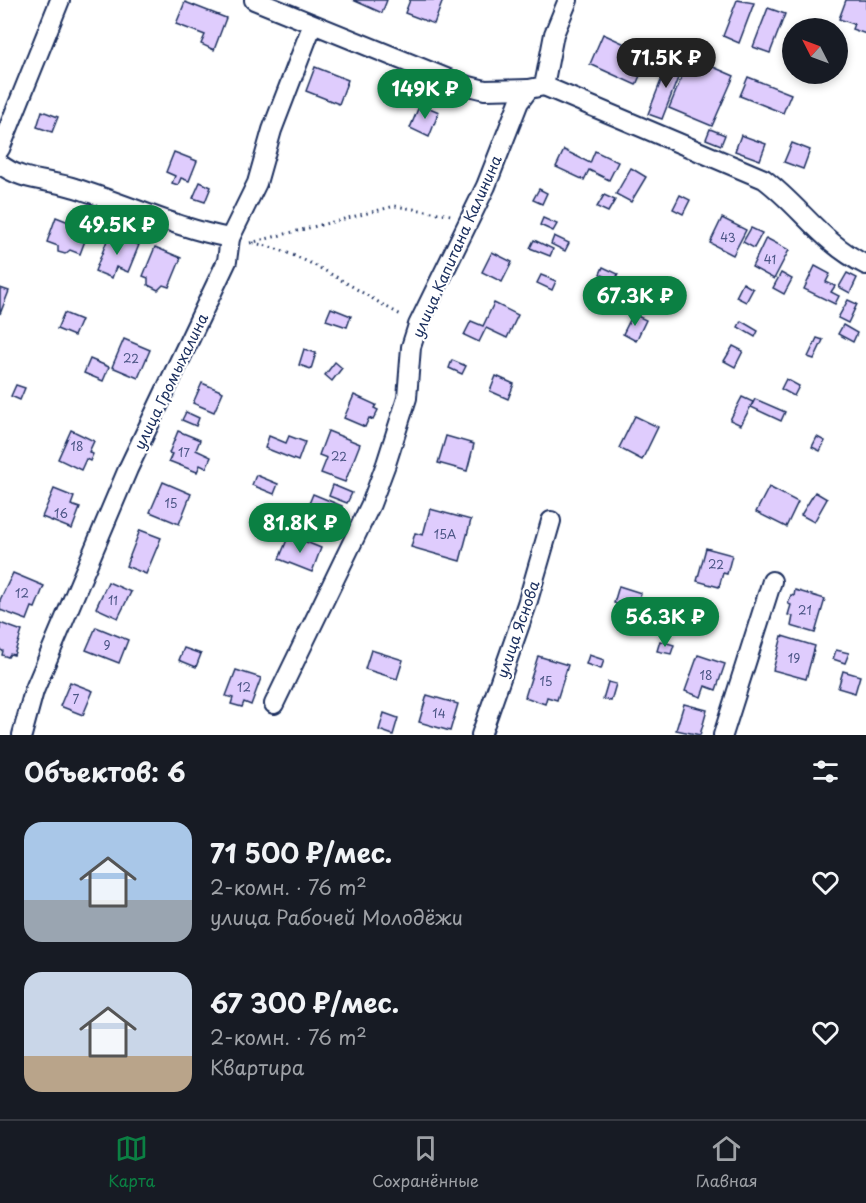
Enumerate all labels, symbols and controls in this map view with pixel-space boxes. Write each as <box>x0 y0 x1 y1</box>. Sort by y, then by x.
north arrow <box>782 18 848 84</box>
map controls <box>782 18 848 84</box>
pin: 71.5K ₽ <box>611 38 721 89</box>
text: 71.5K ₽ <box>631 42 701 72</box>
pin: 149K ₽ <box>376 69 474 120</box>
text: 149K ₽ <box>391 73 459 103</box>
street label: улица Капитана Калинина <box>405 151 507 341</box>
pin: 49.5K ₽ <box>62 205 172 256</box>
text: 49.5K ₽ <box>79 209 155 239</box>
house number: 43 <box>720 228 736 246</box>
house number: 41 <box>764 250 776 268</box>
pin: 67.3K ₽ <box>580 276 690 327</box>
text: 67.3K ₽ <box>597 280 673 310</box>
street label: улица Громыхалина <box>127 308 213 453</box>
house number: 22 <box>123 349 139 367</box>
house number: 18 <box>71 437 83 455</box>
house number: 17 <box>178 443 190 461</box>
house number: 22 <box>331 447 347 465</box>
house number: 15 <box>164 494 178 512</box>
pin: 81.8K ₽ <box>245 503 355 554</box>
house number: 16 <box>54 504 68 522</box>
text: 81.8K ₽ <box>263 507 337 537</box>
house number: 15А <box>434 525 456 543</box>
house number: 22 <box>708 555 724 573</box>
street label: улица Яснова <box>490 576 545 681</box>
house number: 12 <box>15 584 29 602</box>
house number: 11 <box>108 591 118 609</box>
pin: 56.3K ₽ <box>610 597 720 648</box>
text: 56.3K ₽ <box>625 601 705 631</box>
house number: 21 <box>798 601 812 619</box>
house number: 9 <box>103 636 111 654</box>
house number: 19 <box>788 649 800 667</box>
house number: 18 <box>700 666 712 684</box>
house number: 15 <box>539 672 553 690</box>
house number: 12 <box>237 678 251 696</box>
house number: 7 <box>73 690 80 708</box>
house number: 14 <box>432 704 446 722</box>
text: Объектов: 6 <box>24 752 186 791</box>
icon: filters <box>809 755 842 788</box>
text: 71 500 ₽/мес. <box>210 833 392 872</box>
icon: home <box>72 846 144 918</box>
icon: heart <box>809 866 842 899</box>
text: 2-комн. · 76 m² <box>210 872 367 902</box>
text: улица Рабочей Молодёжи <box>210 902 463 932</box>
text: 67 300 ₽/мес. <box>210 983 399 1022</box>
icon: home <box>72 996 144 1068</box>
icon: heart <box>809 1016 842 1049</box>
text: 2-комн. · 76 m² <box>210 1022 367 1052</box>
text: Квартира <box>210 1052 304 1082</box>
tab: Карта <box>108 1132 155 1192</box>
tab: Сохранённые <box>372 1132 479 1192</box>
tab: Главная <box>696 1132 758 1192</box>

